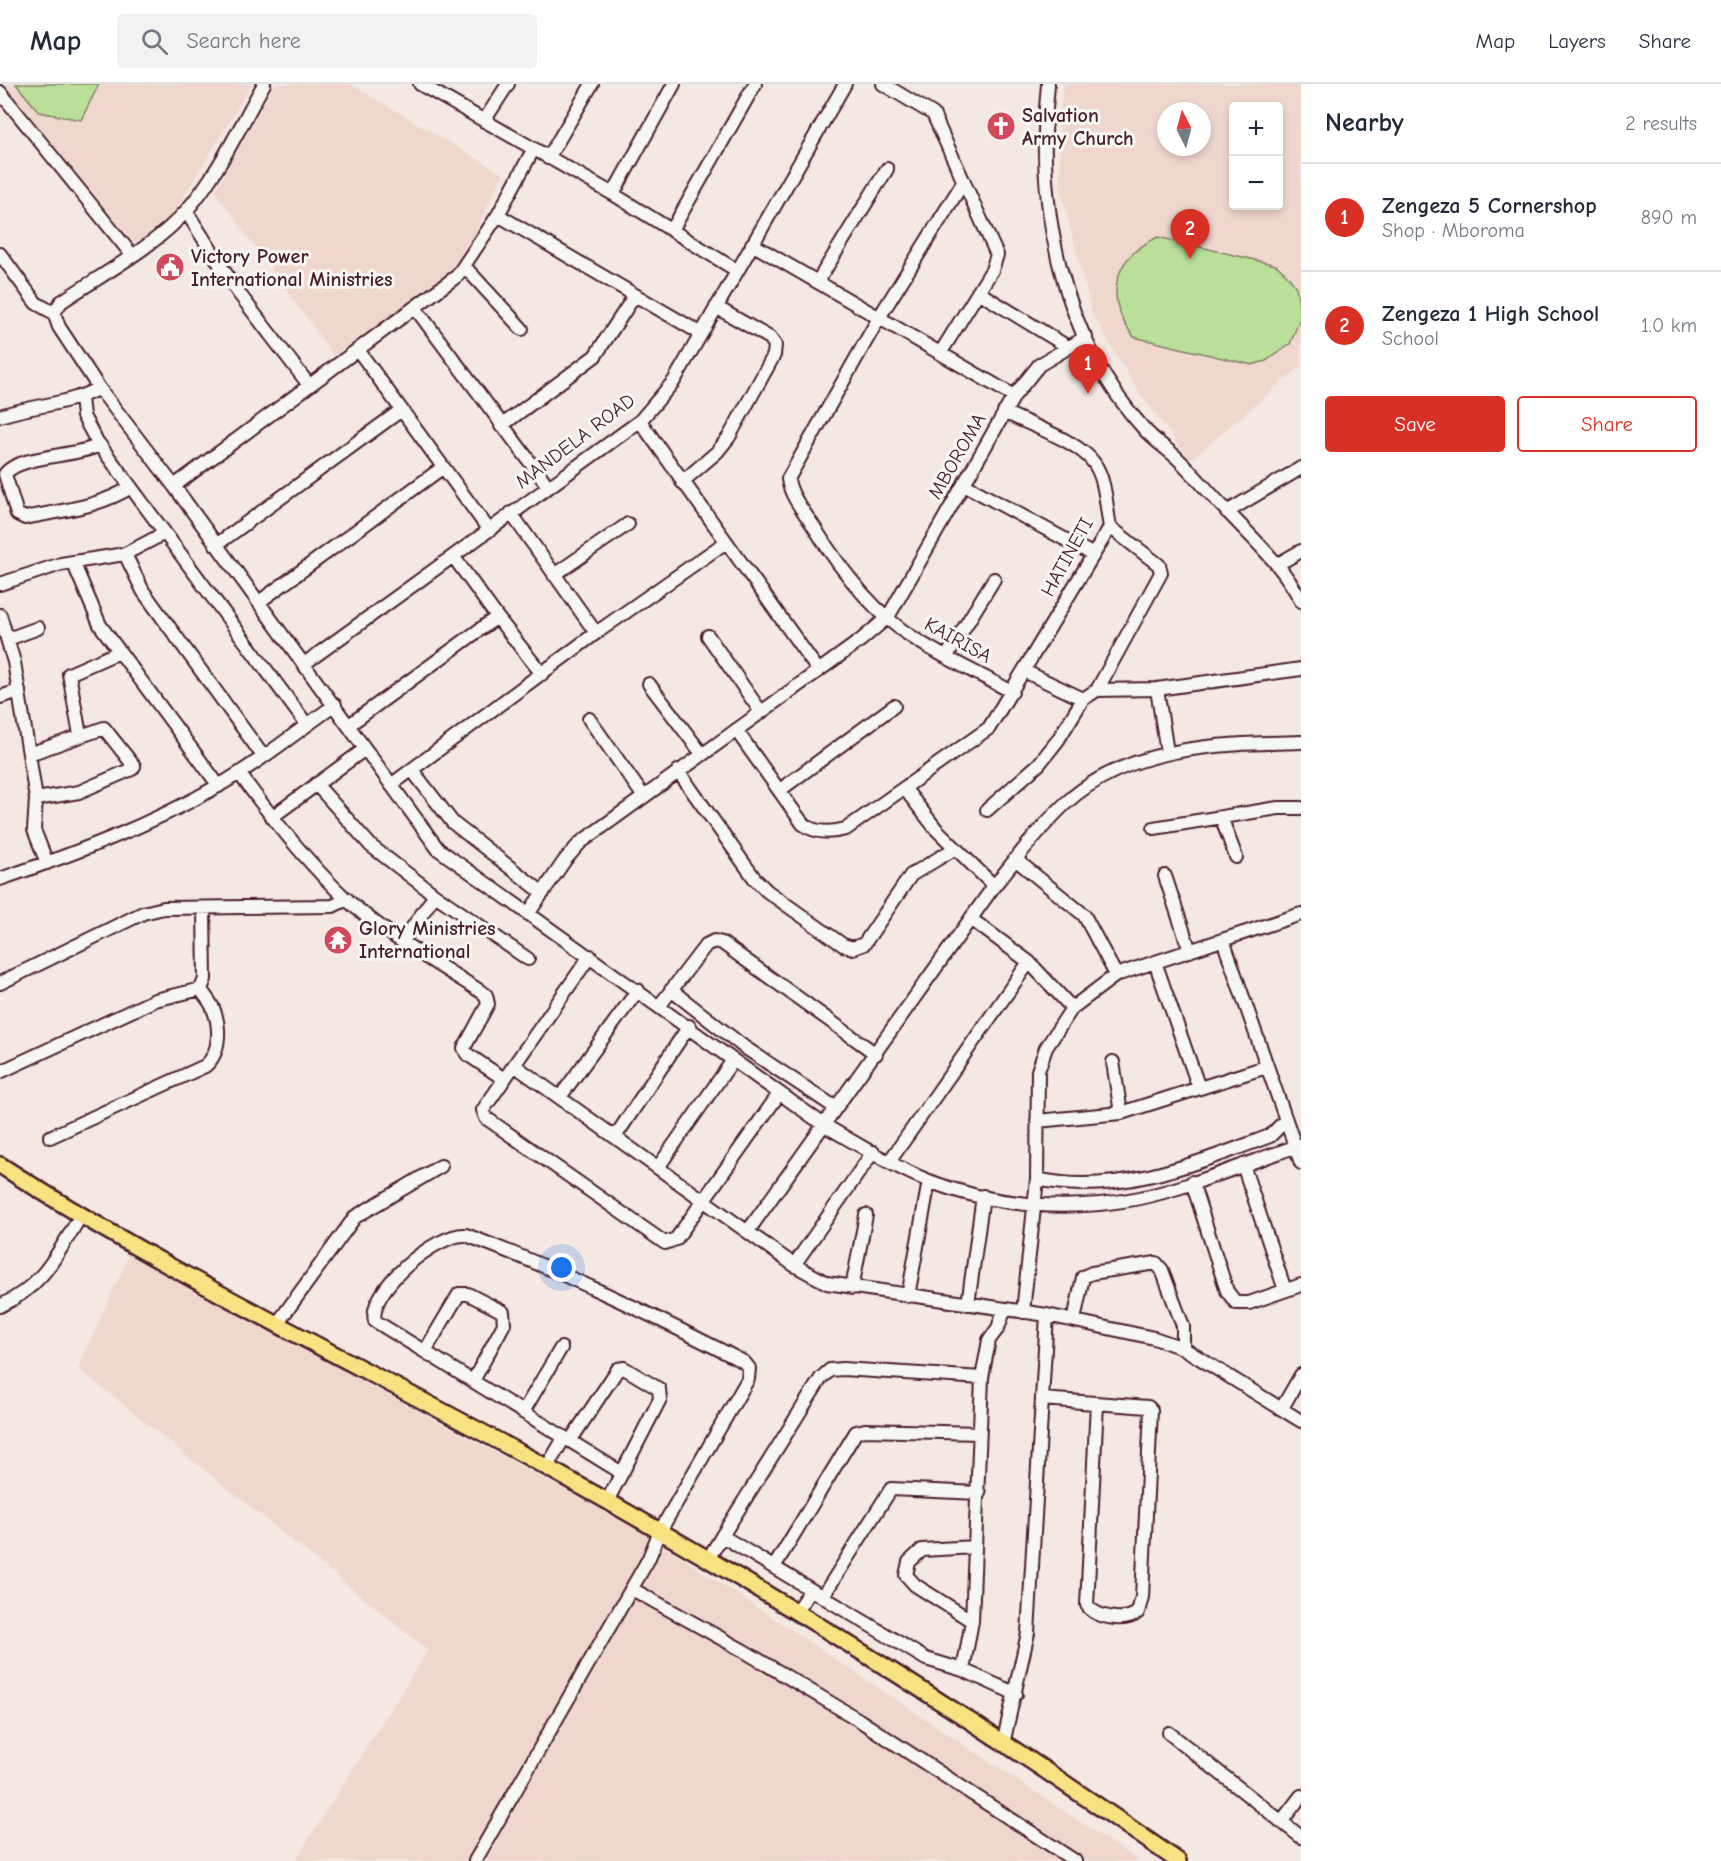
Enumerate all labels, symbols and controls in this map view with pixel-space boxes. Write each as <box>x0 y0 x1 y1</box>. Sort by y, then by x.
search box <box>117 14 537 68</box>
text: Map <box>30 25 81 57</box>
icon: search <box>138 25 171 58</box>
text: Search here <box>186 28 301 54</box>
text: Map <box>1476 29 1515 53</box>
text: Layers <box>1548 29 1606 53</box>
text: Share <box>1639 29 1691 53</box>
north arrow <box>1157 102 1211 156</box>
map controls <box>1229 102 1283 210</box>
button: + <box>1229 102 1283 156</box>
place label: Salvation Army Church <box>1022 104 1134 150</box>
text: Nearby <box>1325 108 1404 138</box>
church icon: Salvation Army Church <box>985 110 1017 142</box>
text: 2 results <box>1625 112 1697 135</box>
button: − <box>1229 156 1283 210</box>
text: Zengeza 5 Cornershop <box>1382 193 1597 219</box>
text: 1 <box>1341 206 1348 229</box>
text: 890 m <box>1641 206 1697 229</box>
pin: 2 <box>1170 210 1210 259</box>
text: Shop · Mboroma <box>1382 219 1525 242</box>
place label: Victory Power International Ministries <box>191 245 393 291</box>
public building icon: Victory Power International Ministries <box>154 251 186 283</box>
text: Zengeza 1 High School <box>1382 301 1599 327</box>
text: 2 <box>1340 314 1349 337</box>
text: 1.0 km <box>1641 314 1697 337</box>
text: School <box>1382 327 1439 350</box>
pin: 1 <box>1068 344 1108 394</box>
street label: MANDELA ROAD <box>511 389 639 493</box>
button: Save <box>1325 396 1505 452</box>
button: Share <box>1517 396 1697 452</box>
street label: MBOROMA <box>923 409 991 503</box>
street label: HATINETI <box>1036 514 1098 600</box>
street label: KAIRISA <box>920 612 996 668</box>
place label: Glory Ministries International <box>359 917 496 963</box>
temple icon: Glory Ministries International <box>322 924 354 956</box>
your location <box>547 1253 576 1282</box>

